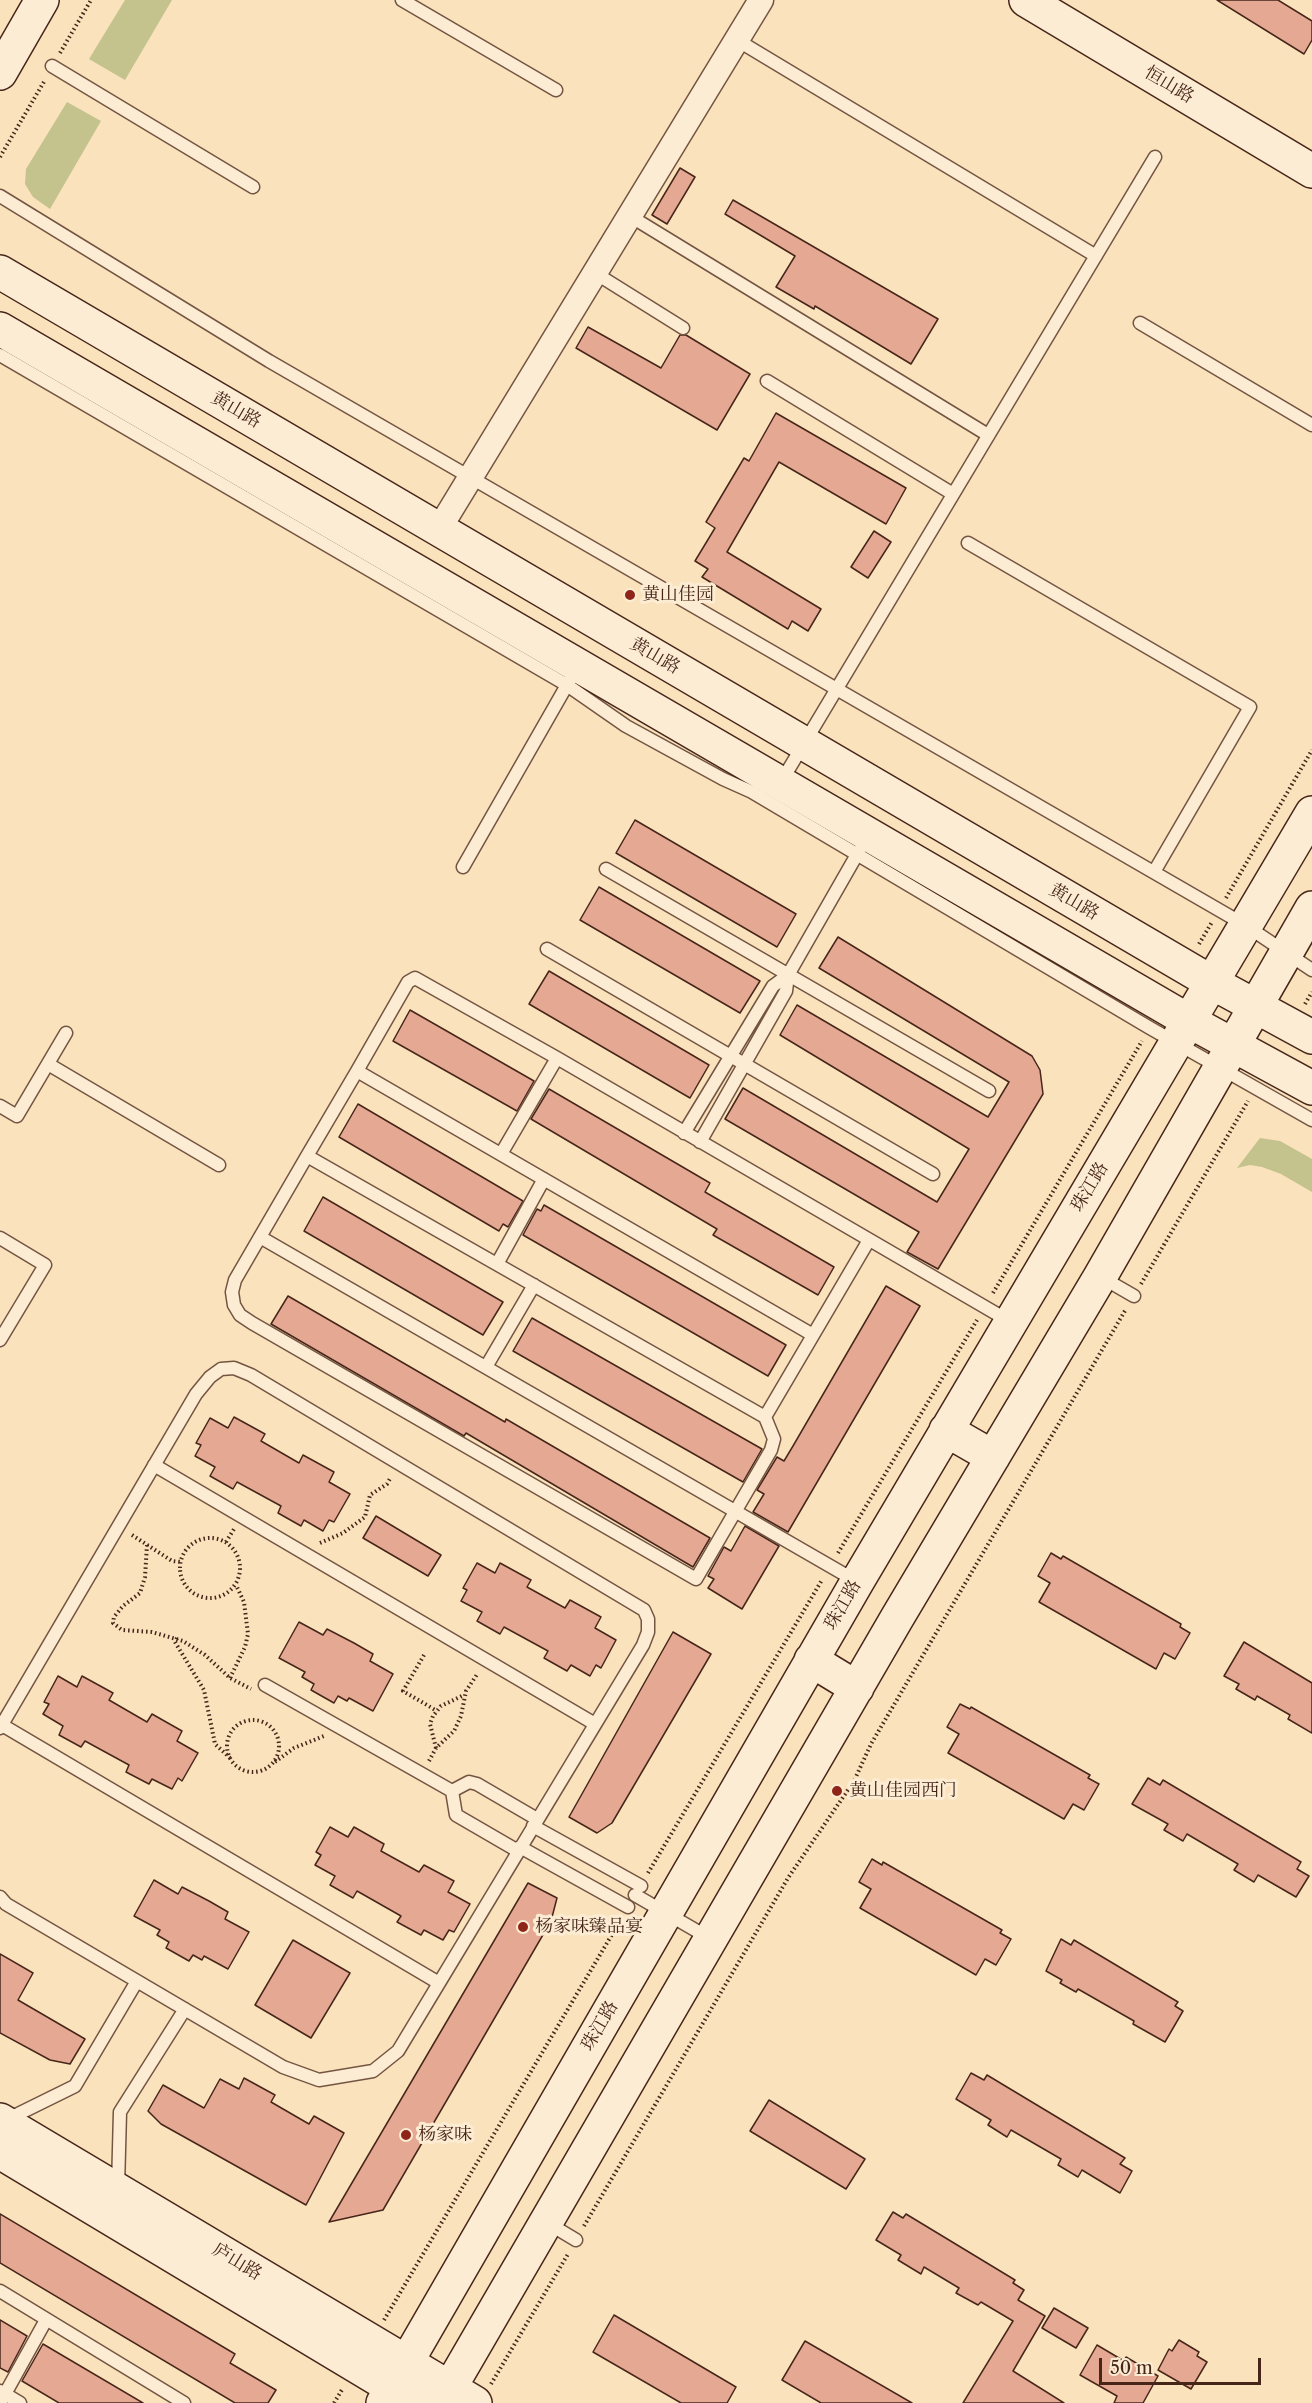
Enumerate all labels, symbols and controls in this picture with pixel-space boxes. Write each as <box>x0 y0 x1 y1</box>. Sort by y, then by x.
street label: 恒山路 <box>1140 62 1198 108</box>
street label: 黄山路 <box>207 387 265 433</box>
place label: 黄山佳园 <box>642 584 714 606</box>
marker: 黄山佳园 <box>623 588 637 602</box>
street label: 黄山路 <box>626 633 684 679</box>
street label: 黄山路 <box>1045 879 1103 925</box>
street label: 珠江路 <box>1067 1158 1113 1216</box>
street label: 珠江路 <box>820 1576 866 1634</box>
place label: 黄山佳园西门 <box>849 1780 957 1802</box>
marker: 黄山佳园西门 <box>830 1784 844 1798</box>
place label: 杨家味臻品宴 <box>535 1916 643 1938</box>
marker: 杨家味臻品宴 <box>516 1920 530 1934</box>
street label: 珠江路 <box>577 1997 623 2055</box>
place label: 杨家味 <box>418 2124 472 2146</box>
marker: 杨家味 <box>399 2128 413 2142</box>
street label: 庐山路 <box>208 2239 266 2285</box>
scale bar <box>1102 2346 1264 2384</box>
text: 50 m <box>1110 2357 1153 2379</box>

